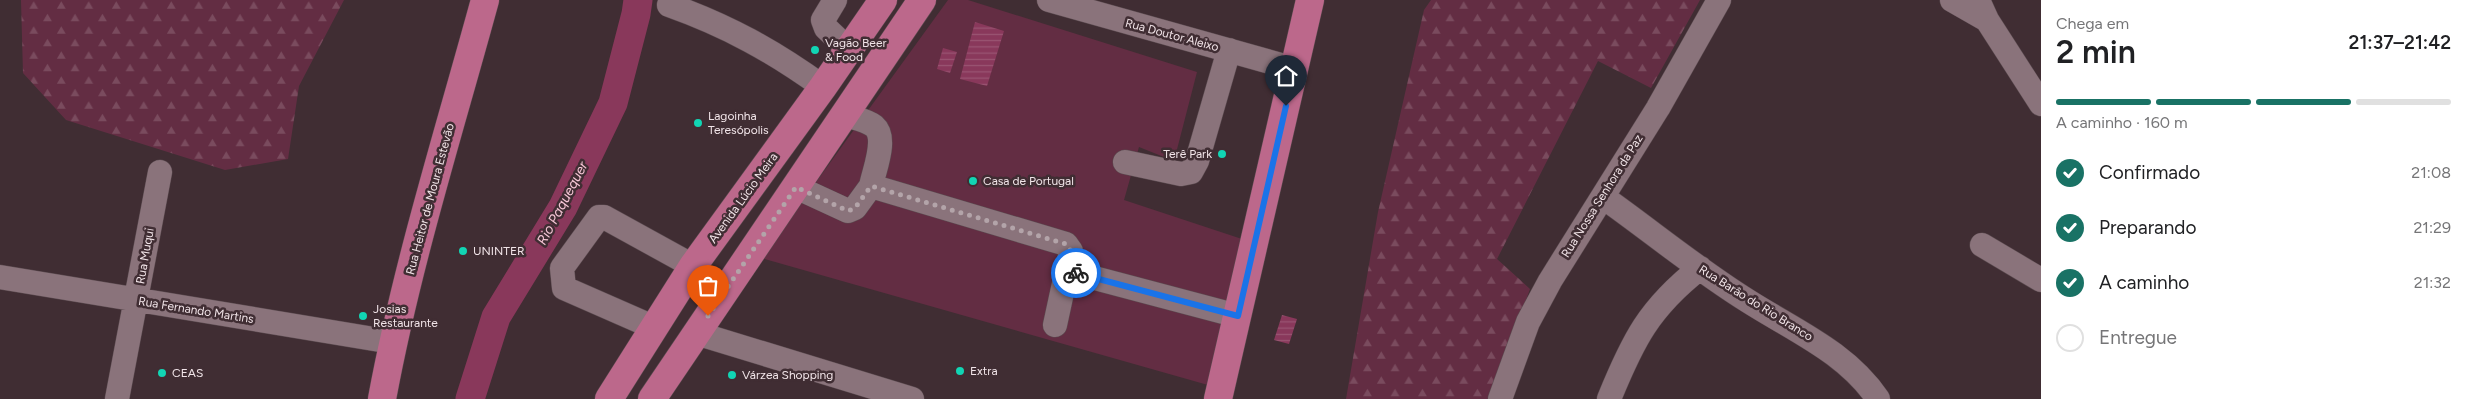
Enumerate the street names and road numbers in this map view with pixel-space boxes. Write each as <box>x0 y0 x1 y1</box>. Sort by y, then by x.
street label: Rua Doutor Aleixo <box>1124 16 1220 54</box>
street label: Rua Heitor de Moura Estevão <box>403 122 457 276</box>
street label: Rua Nossa Senhora da Paz <box>1558 132 1646 260</box>
street label: Avenida Lúcio Meira <box>706 150 780 246</box>
street label: Rua Muqui <box>133 227 157 285</box>
street label: Rua Barâo do Rio Branco <box>1696 262 1816 344</box>
street label: Rua Fernando Martins <box>137 294 255 326</box>

